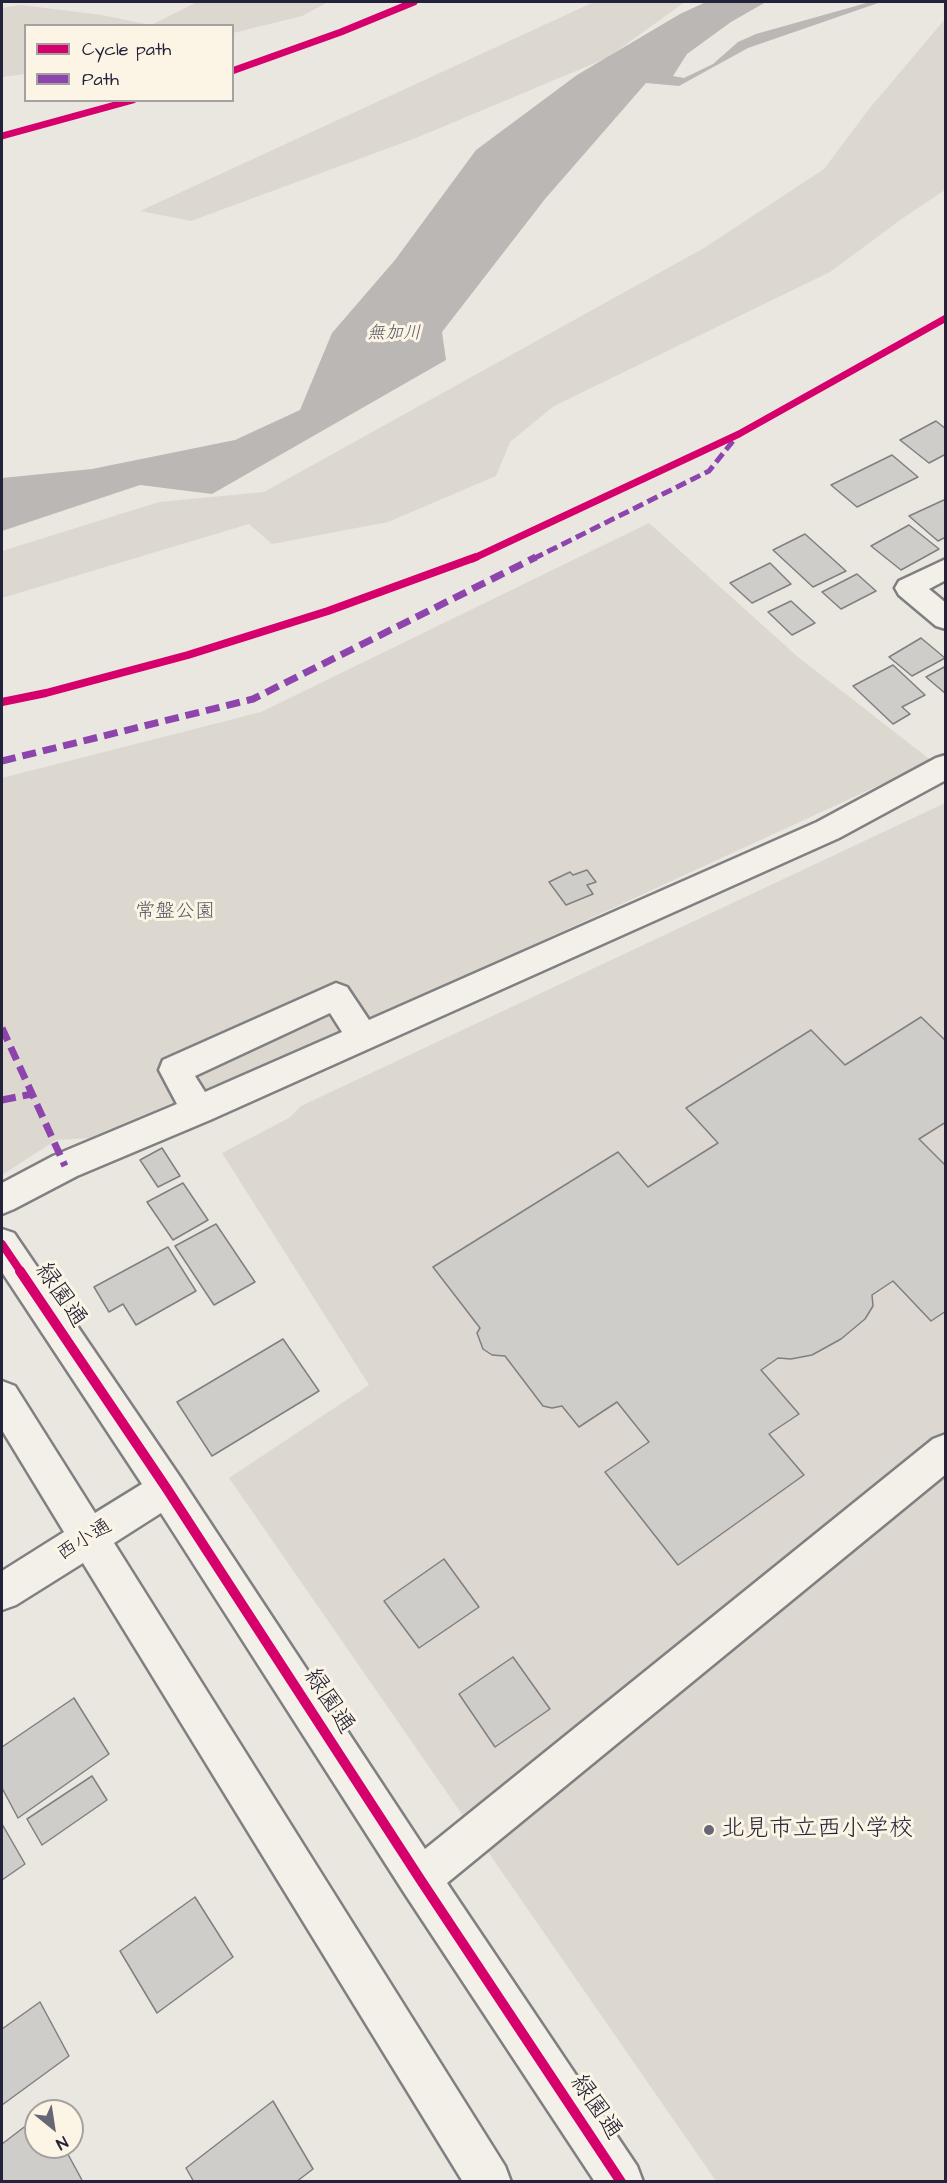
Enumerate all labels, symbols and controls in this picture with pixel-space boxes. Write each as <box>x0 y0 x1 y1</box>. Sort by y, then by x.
legend <box>24 24 234 102</box>
text: Cycle path <box>82 37 171 62</box>
text: Path <box>82 67 119 92</box>
water label: 無加川 <box>367 323 421 345</box>
park label: 常盤公園 <box>135 901 215 925</box>
street label: 緑園通 <box>28 1258 92 1334</box>
street label: 西小通 <box>53 1515 117 1567</box>
street label: 緑園通 <box>296 1664 360 1740</box>
place label: 北見市立西小学校 <box>721 1816 913 1844</box>
marker: 北見市立西小学校 <box>702 1823 716 1837</box>
street label: 緑園通 <box>563 2070 627 2146</box>
north arrow <box>24 2099 84 2159</box>
text: N <box>52 2131 72 2155</box>

